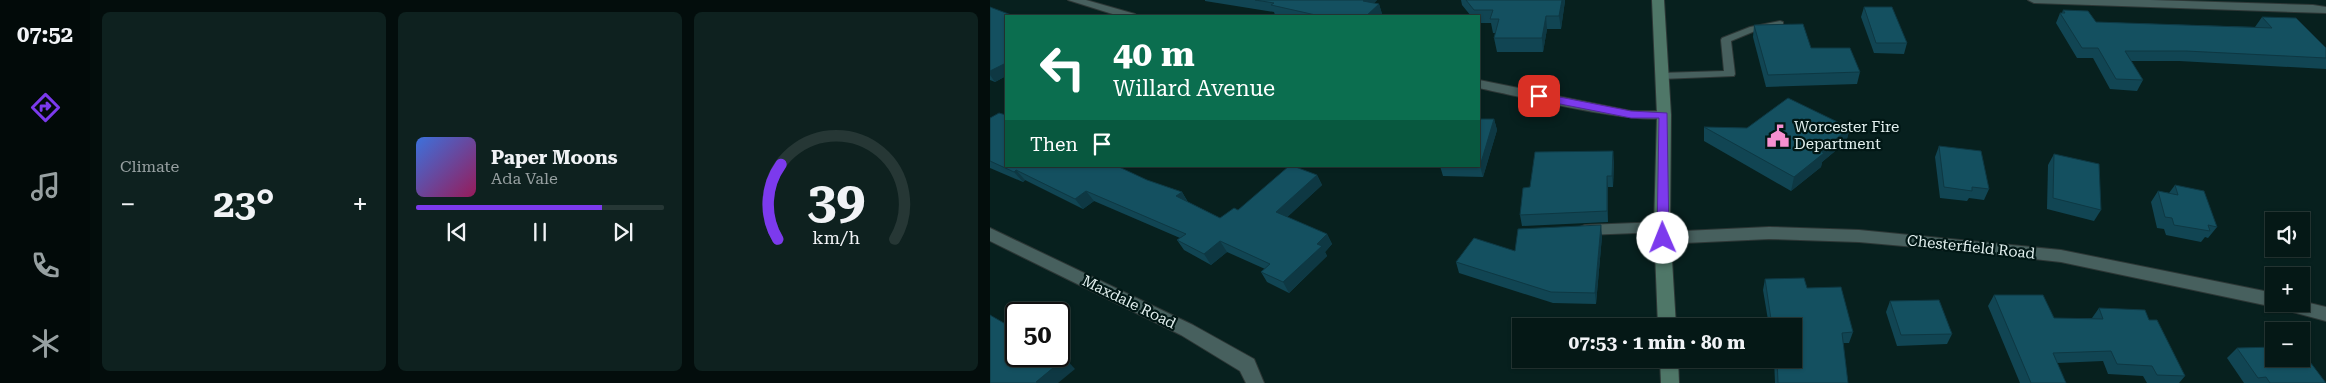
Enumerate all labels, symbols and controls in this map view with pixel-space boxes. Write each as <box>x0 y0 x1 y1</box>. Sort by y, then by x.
text: 07:52 <box>17 22 73 47</box>
text: 40 m <box>1113 34 1195 75</box>
icon: left <box>1030 35 1095 100</box>
pin <box>1518 75 1560 117</box>
text: Willard Avenue <box>1113 76 1275 101</box>
icon: arrive <box>1525 82 1553 110</box>
icon: directions <box>28 90 63 125</box>
place label: Worcester Fire Department <box>1794 118 1899 153</box>
public building icon: Worcester Fire Department <box>1765 123 1791 149</box>
icon: arrive <box>1088 130 1116 158</box>
text: Then <box>1030 133 1078 156</box>
text: Paper Moons <box>491 146 618 169</box>
text: Climate <box>120 157 179 176</box>
icon: music <box>28 169 63 204</box>
text: Ada Vale <box>491 169 558 188</box>
text: 39 <box>807 170 865 231</box>
text: 23° <box>213 182 275 226</box>
text: − <box>120 188 136 221</box>
text: + <box>352 188 368 221</box>
position arrow <box>1636 211 1688 263</box>
map controls <box>2265 212 2310 367</box>
button: sound <box>2265 212 2310 257</box>
icon: previous <box>443 218 471 246</box>
icon: pause <box>526 218 554 246</box>
icon: next <box>609 218 637 246</box>
text: km/h <box>812 227 860 248</box>
street label: Chesterfield Road <box>1906 231 2036 263</box>
icon: phone <box>28 248 63 283</box>
button: + <box>2265 267 2310 312</box>
street label: Maxdale Road <box>1079 272 1179 333</box>
speed limit sign: 50 <box>1005 302 1070 367</box>
button: − <box>2265 322 2310 367</box>
icon: climate <box>28 326 63 361</box>
text: 07:53 · 1 min · 80 m <box>1569 331 1745 354</box>

